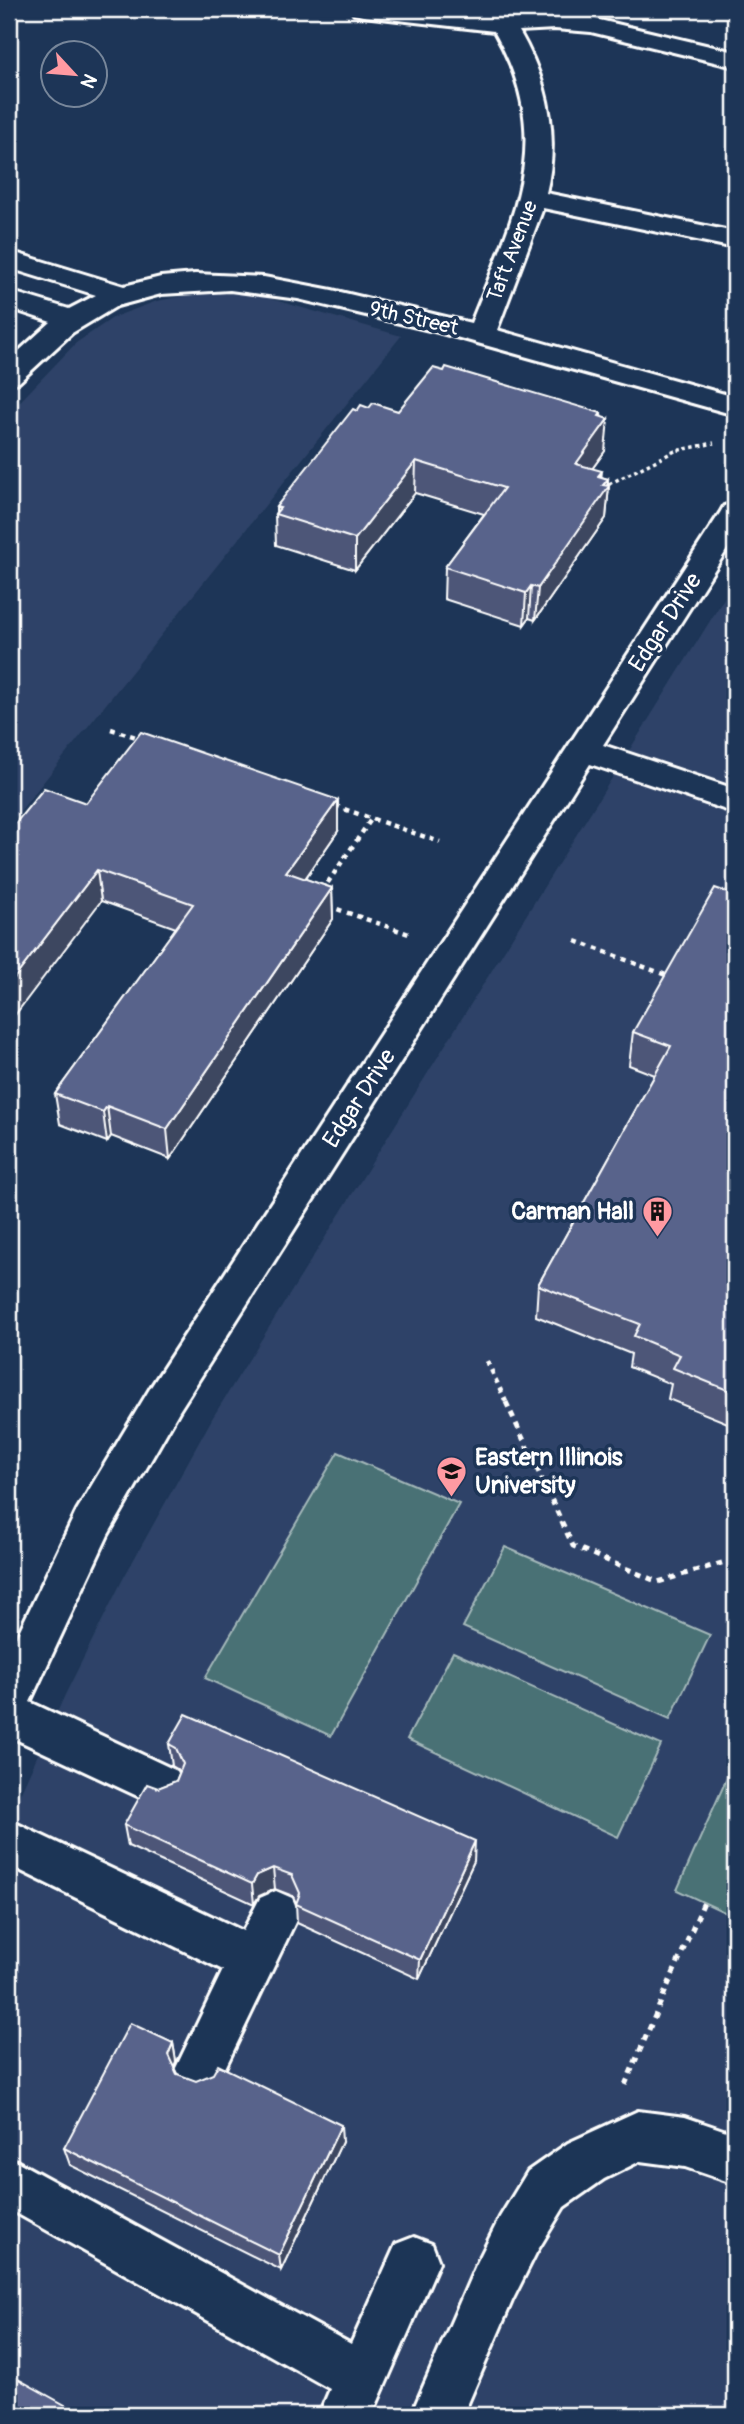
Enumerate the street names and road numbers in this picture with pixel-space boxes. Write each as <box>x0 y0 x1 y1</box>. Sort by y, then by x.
street label: Taft Avenue <box>481 196 544 306</box>
street label: 9th Street <box>367 295 462 342</box>
street label: Edgar Drive <box>623 567 708 677</box>
street label: Edgar Drive <box>317 1043 402 1153</box>

